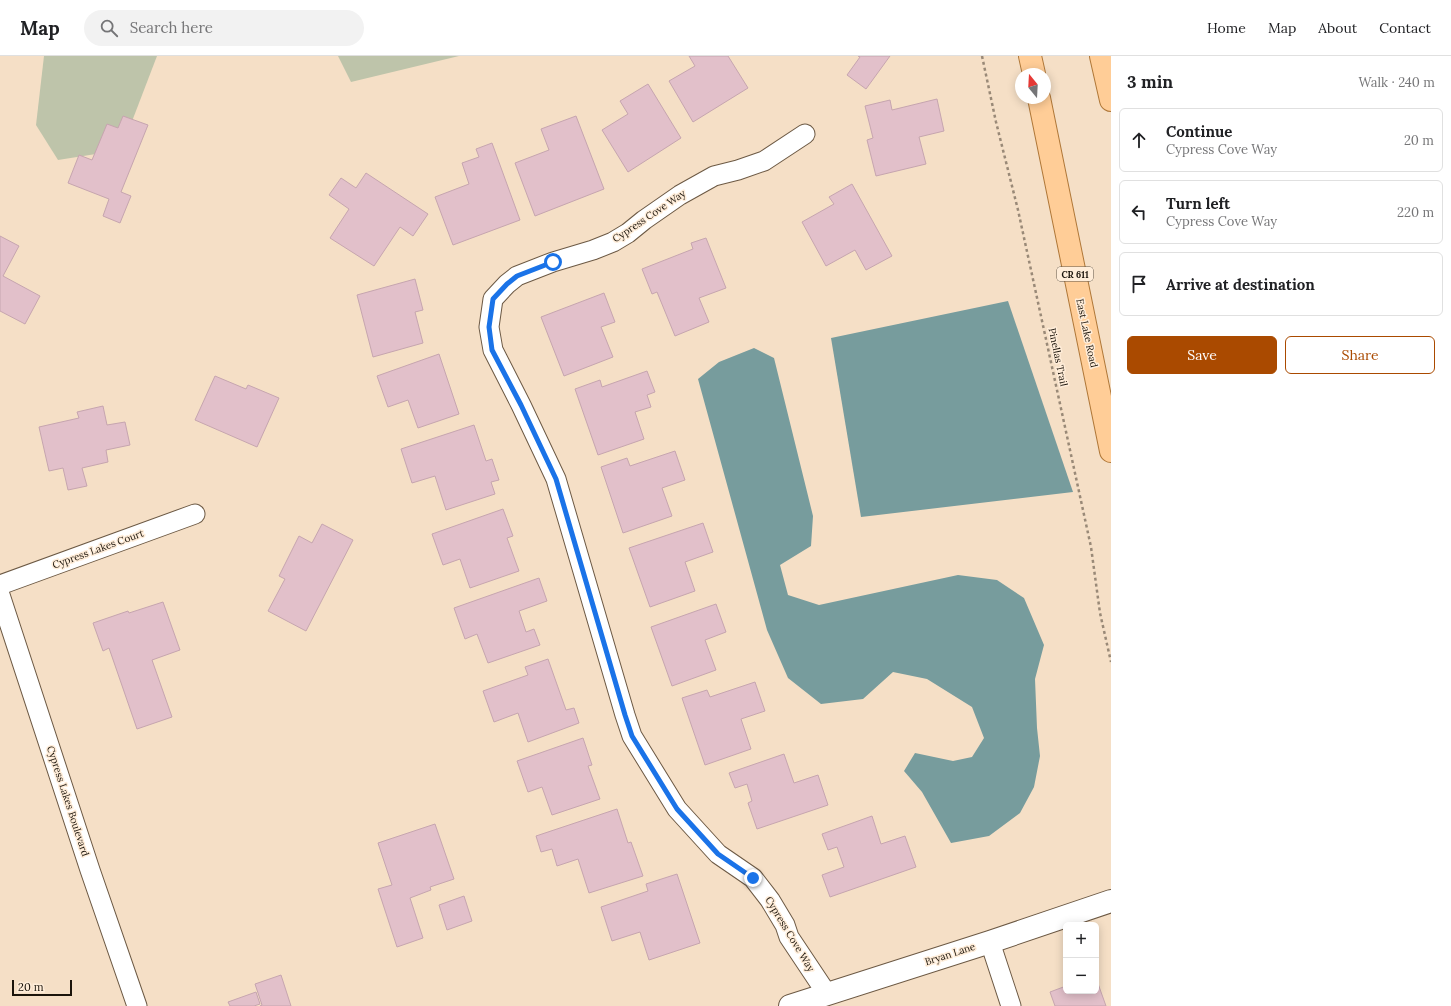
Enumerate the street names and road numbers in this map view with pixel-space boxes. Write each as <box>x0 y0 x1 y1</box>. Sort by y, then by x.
street label: Cypress Cove Way <box>610 186 689 245</box>
road number: CR 611 <box>1057 267 1093 281</box>
street label: East Lake Road <box>1073 297 1101 369</box>
street label: Pinellas Trail <box>1045 327 1071 388</box>
street label: Cypress Lakes Court <box>51 526 145 572</box>
street label: Cypress Lakes Boulevard <box>44 744 92 858</box>
street label: Cypress Cove Way <box>762 894 818 975</box>
street label: Bryan Lane <box>923 940 977 968</box>

